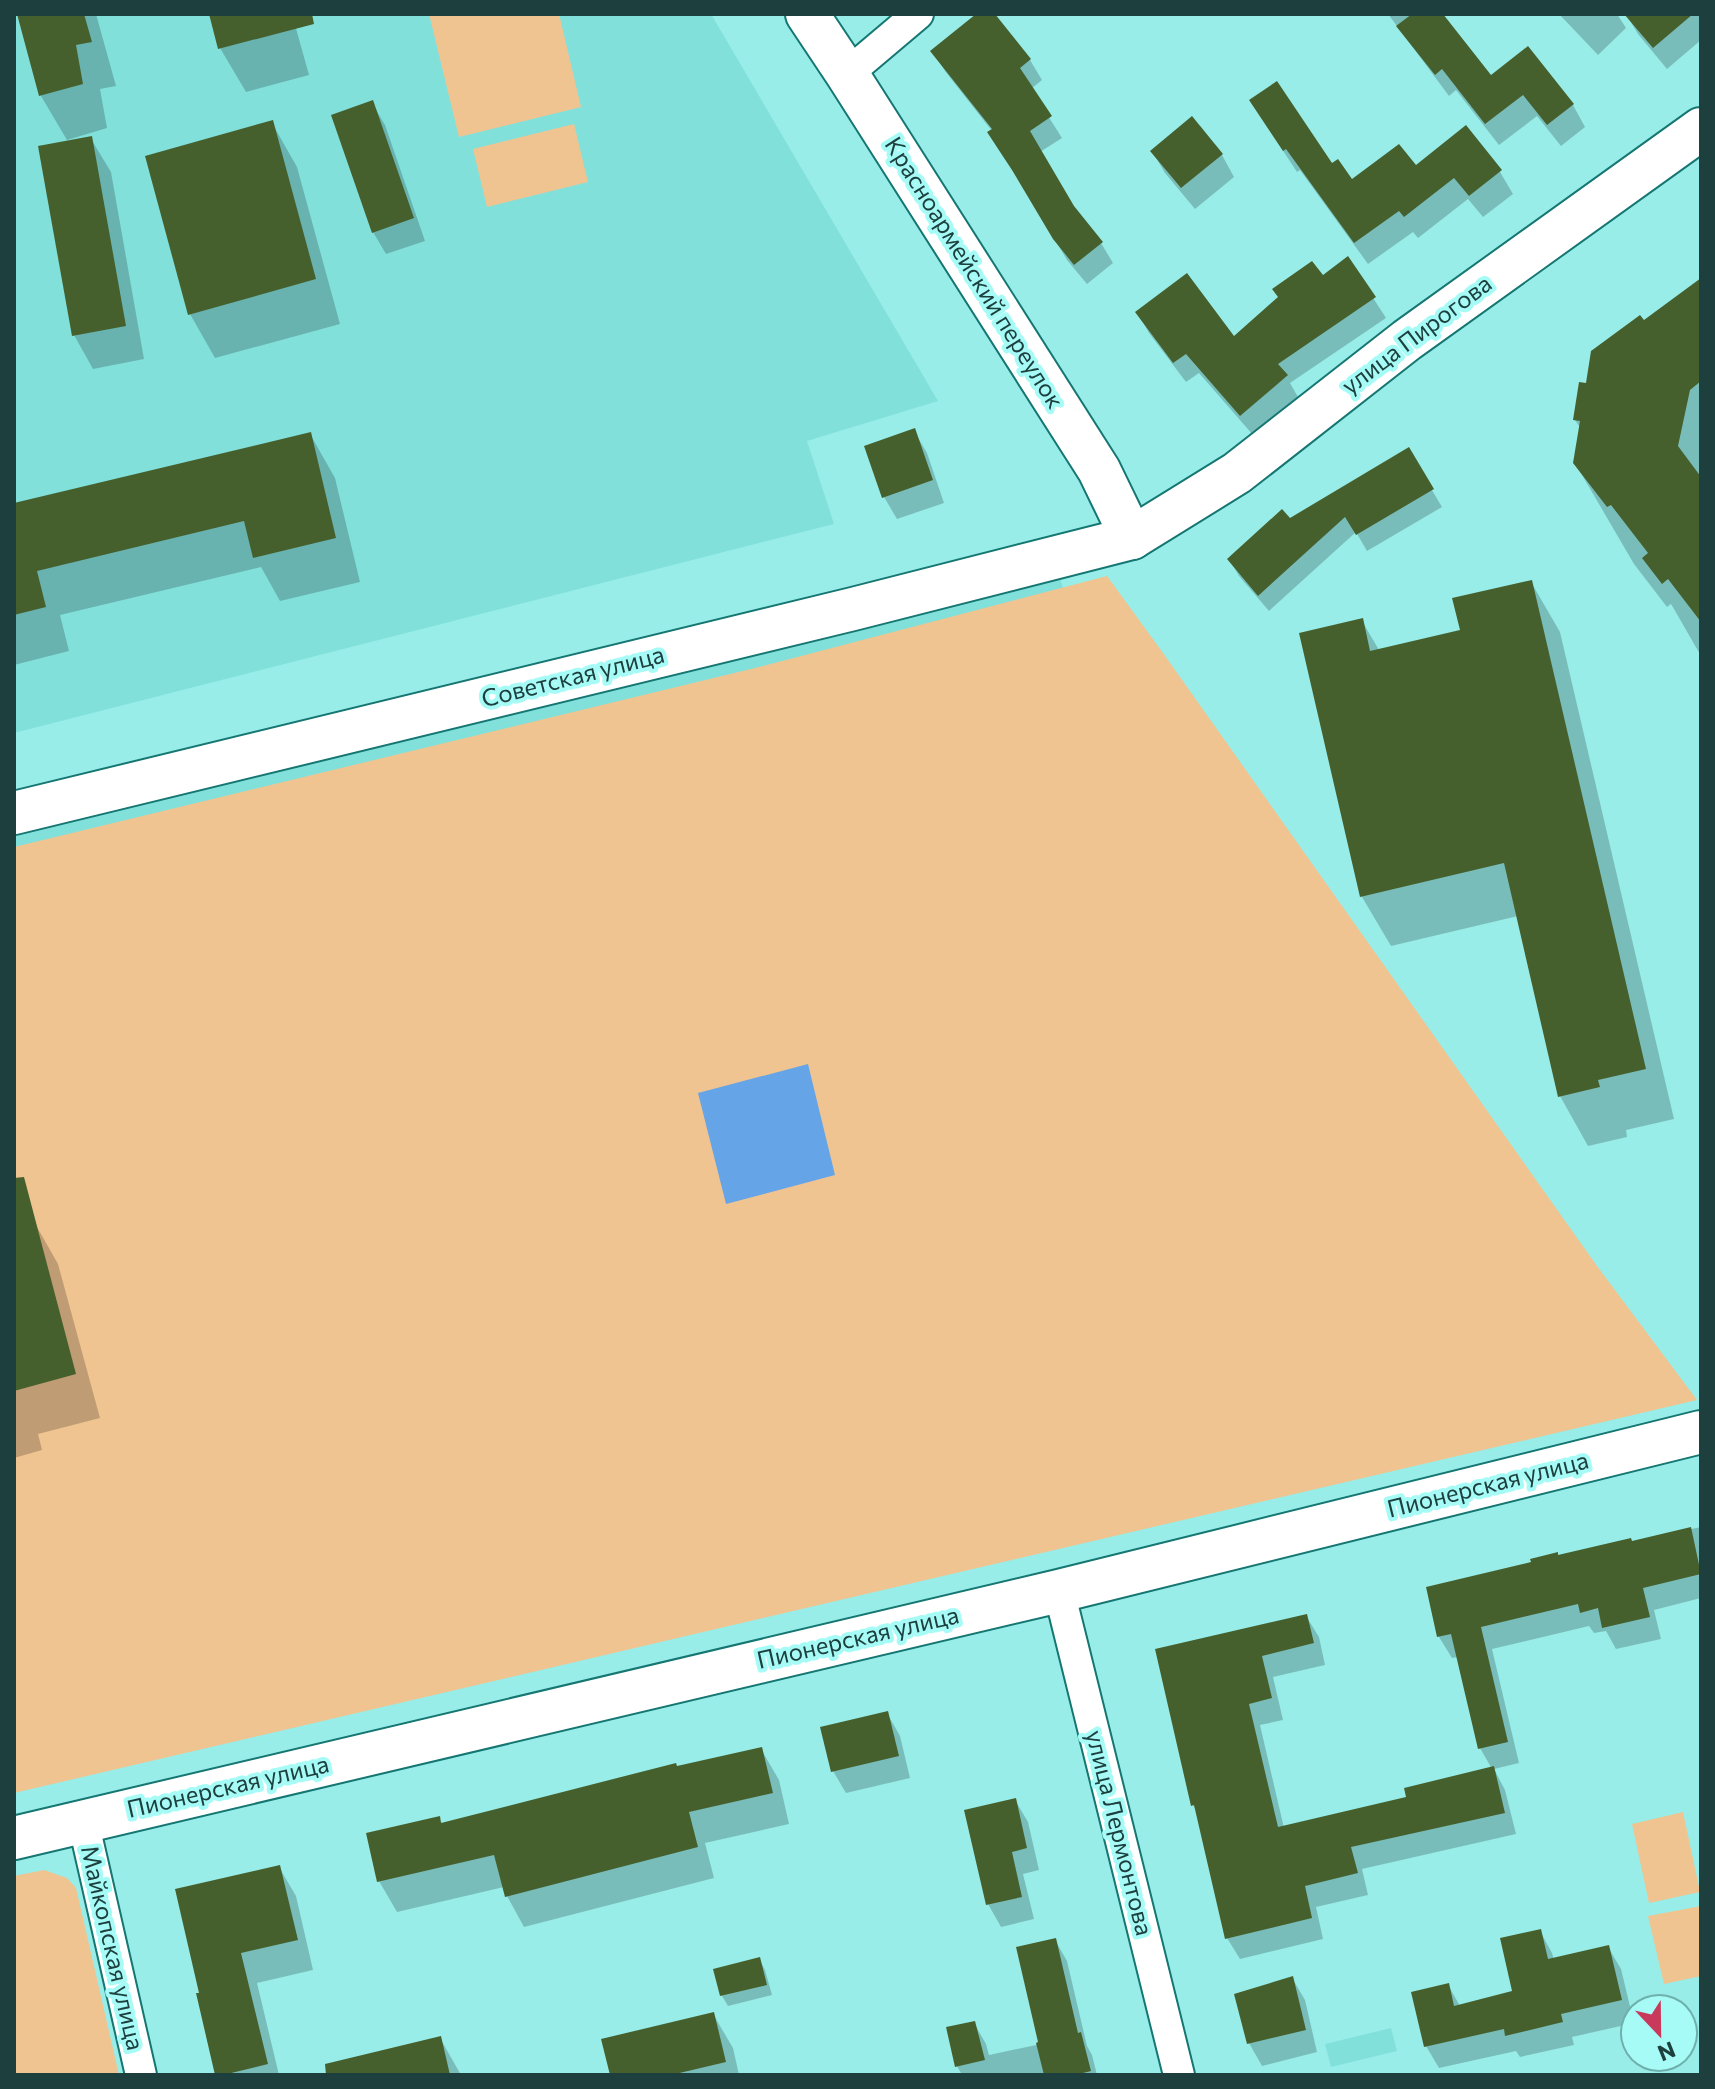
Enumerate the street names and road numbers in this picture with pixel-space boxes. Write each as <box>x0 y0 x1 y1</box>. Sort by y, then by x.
street label: Красноармейский переулок <box>880 131 1071 413</box>
street label: улица Пирогова <box>1335 268 1497 400</box>
street label: Советская улица <box>478 639 667 712</box>
street label: Пионерская улица <box>1384 1445 1591 1523</box>
street label: Пионерская улица <box>754 1599 961 1674</box>
street label: улица Лермонтова <box>1081 1727 1160 1938</box>
street label: Пионерская улица <box>124 1748 331 1823</box>
street label: Майкопская улица <box>76 1842 151 2053</box>

